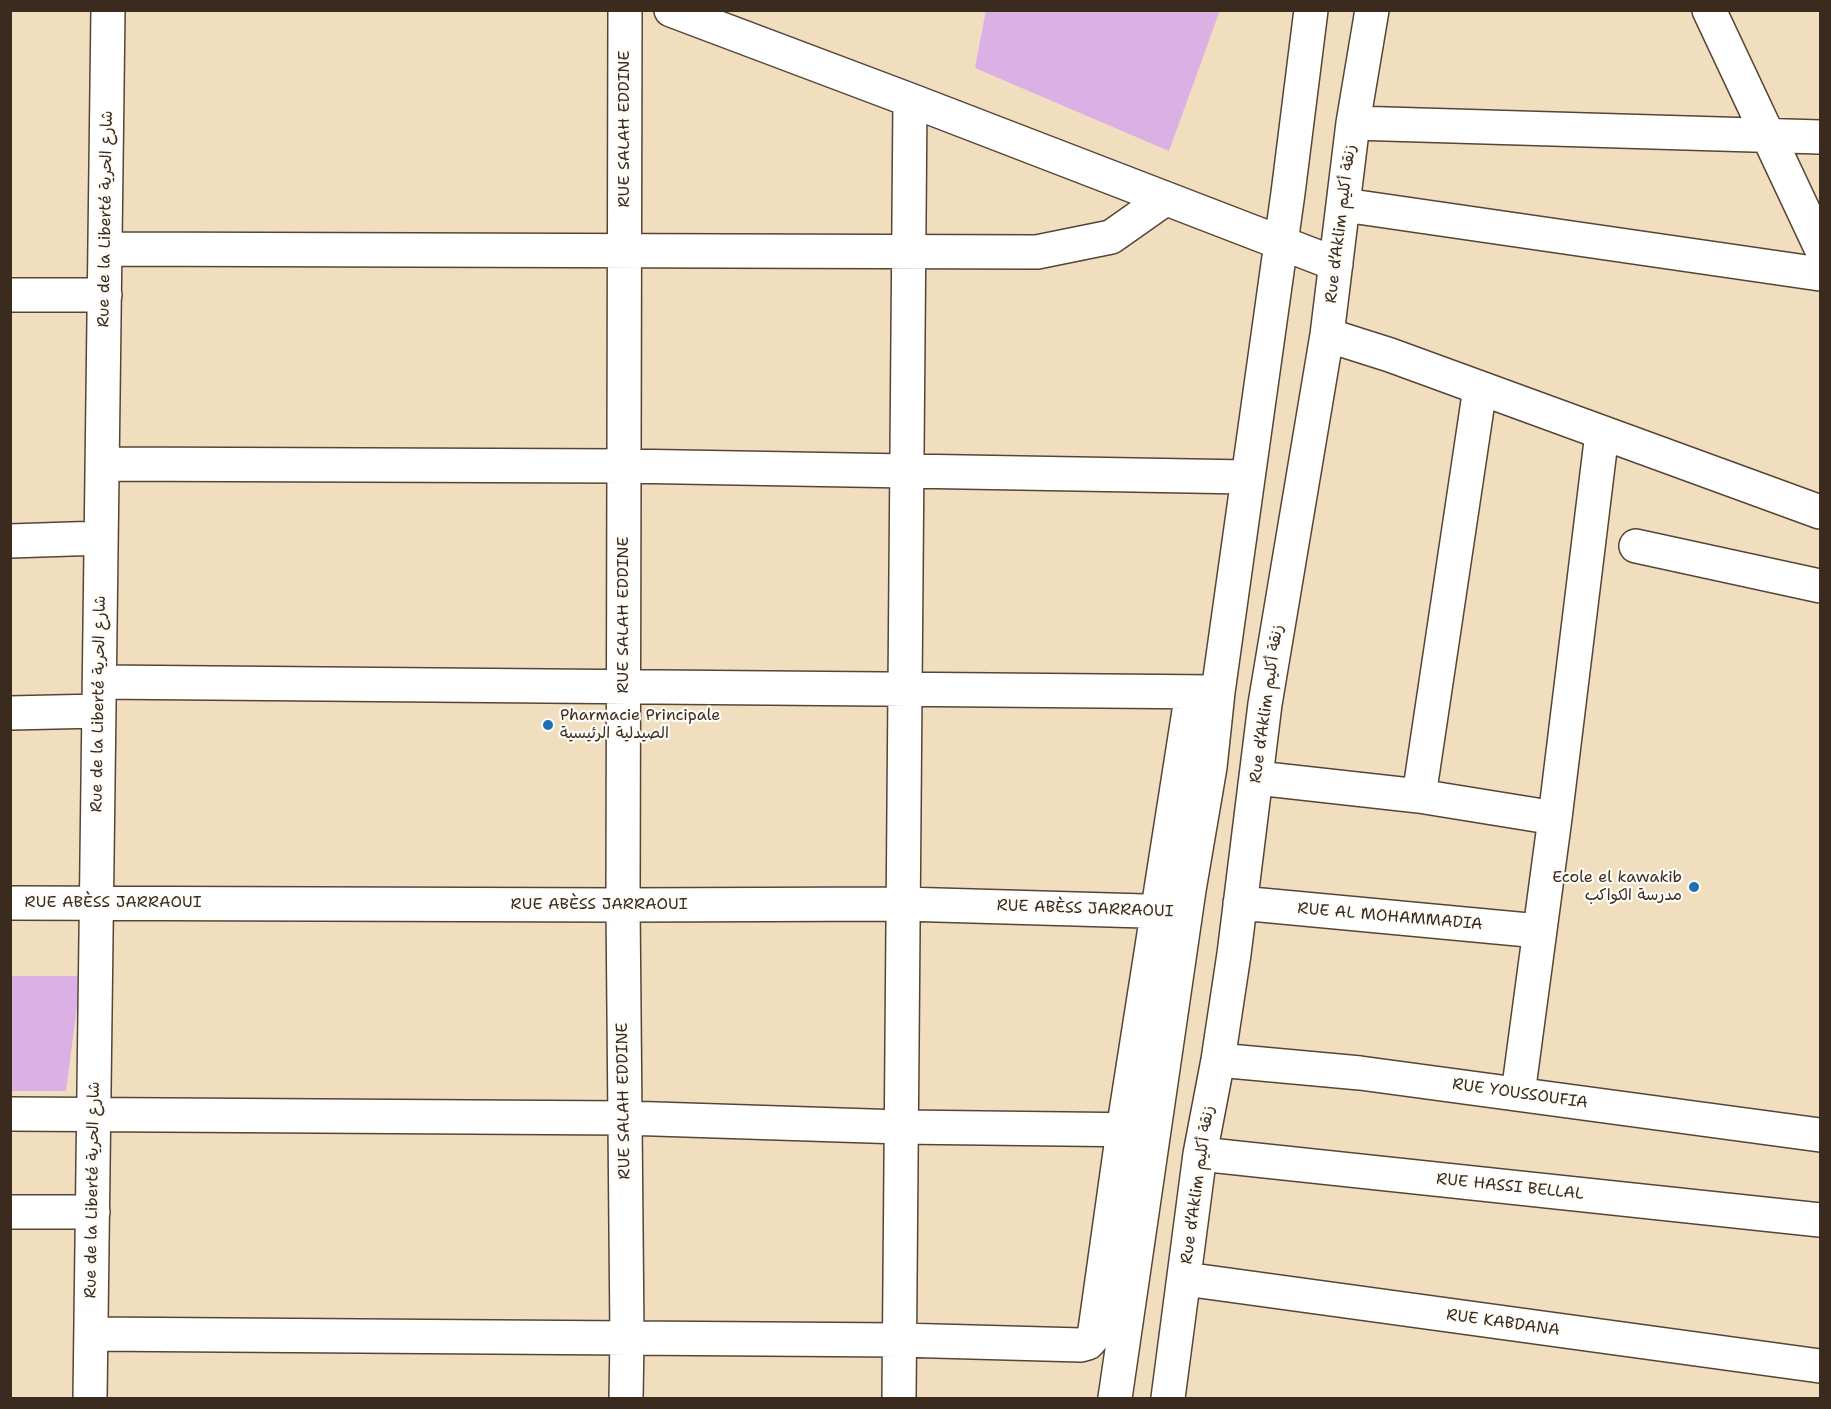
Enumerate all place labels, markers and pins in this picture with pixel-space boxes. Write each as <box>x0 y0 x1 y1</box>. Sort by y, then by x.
place label: Pharmacie Principale الصيدلية الرئيسية <box>560 706 720 744</box>
marker: Pharmacie Principale الصيدلية الرئيسية <box>541 718 555 732</box>
place label: Ecole el kawakib مدرسة الكواكب <box>1552 868 1682 906</box>
marker: Ecole el kawakib مدرسة الكواكب <box>1687 880 1701 894</box>

